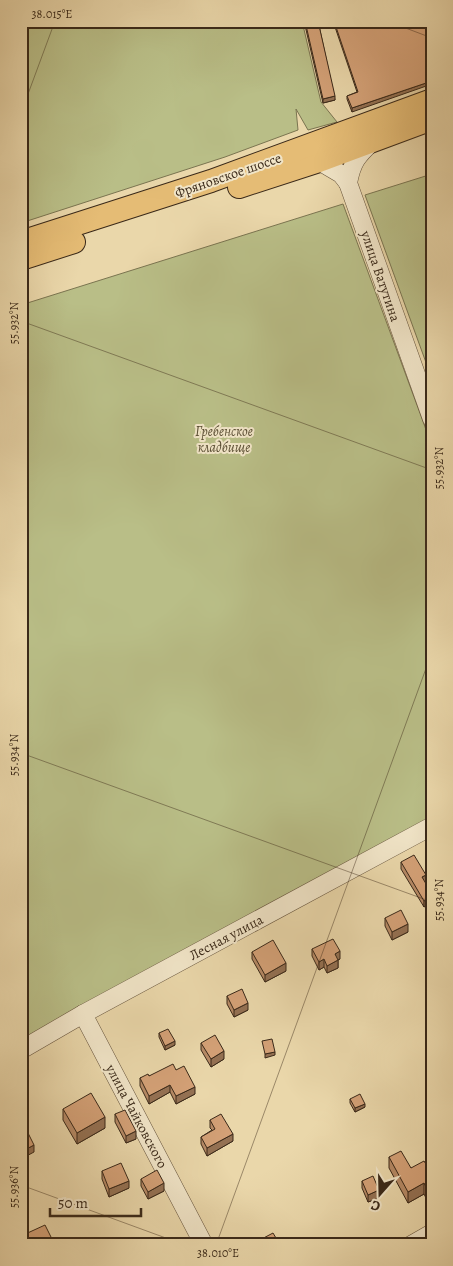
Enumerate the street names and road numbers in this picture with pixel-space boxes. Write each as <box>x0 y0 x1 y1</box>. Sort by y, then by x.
street label: Фряновское шоссе <box>172 148 284 203</box>
street label: улица Ватутина <box>356 227 405 325</box>
street label: Лесная улица <box>186 910 267 965</box>
street label: улица Чайковского <box>101 1060 172 1171</box>

